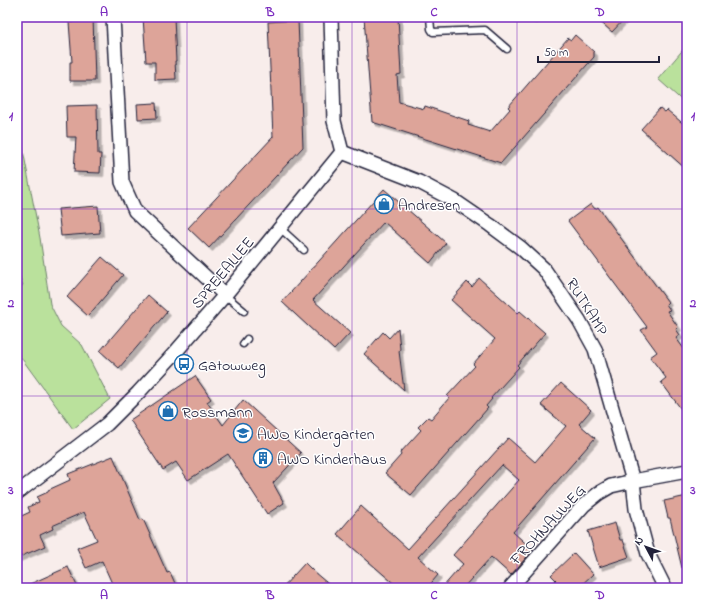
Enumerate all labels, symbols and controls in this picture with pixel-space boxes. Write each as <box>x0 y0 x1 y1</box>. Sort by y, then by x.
text: A <box>100 3 108 22</box>
text: B <box>265 3 275 22</box>
text: C <box>430 3 438 22</box>
text: D <box>594 3 605 22</box>
scale bar <box>538 38 659 64</box>
text: 50 m <box>544 44 568 62</box>
text: 1 <box>9 107 14 126</box>
text: 1 <box>691 107 696 126</box>
shop icon: Andresen <box>373 193 395 215</box>
place label: Andresen <box>398 194 460 218</box>
street label: SPREEALLEE <box>186 232 261 315</box>
street label: RUTKAMP <box>559 274 614 341</box>
text: 2 <box>7 294 15 313</box>
text: 2 <box>689 294 697 313</box>
bus stop icon: Gatowweg <box>173 353 195 375</box>
place label: Gatowweg <box>198 354 266 378</box>
shop icon: Rossmann <box>157 400 179 422</box>
place label: Rossmann <box>182 401 252 425</box>
school or university icon: AWO Kindergarten <box>232 422 254 444</box>
place label: AWO Kindergarten <box>257 423 375 447</box>
building icon: AWO Kinderhaus <box>252 447 274 469</box>
place label: AWO Kinderhaus <box>277 448 387 472</box>
street label: FROHNAUWEG <box>504 480 592 572</box>
text: 3 <box>7 481 14 500</box>
text: 3 <box>689 481 696 500</box>
north arrow <box>626 527 666 567</box>
text: N <box>631 533 648 549</box>
text: A <box>100 586 108 605</box>
text: B <box>265 586 275 605</box>
text: C <box>430 586 438 605</box>
text: D <box>594 586 605 605</box>

